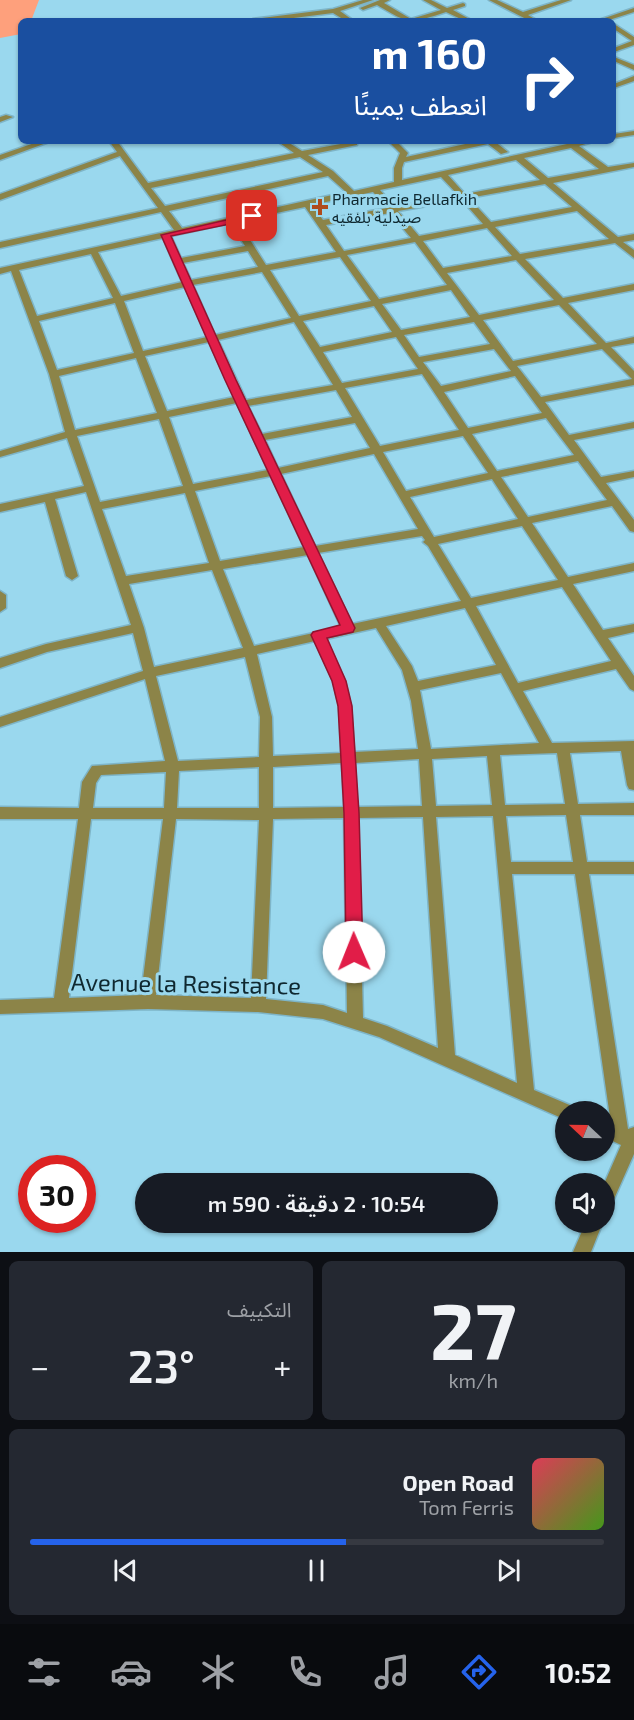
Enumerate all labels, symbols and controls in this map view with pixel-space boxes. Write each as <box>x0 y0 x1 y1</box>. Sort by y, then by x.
text: 160 m <box>371 27 487 77</box>
icon: right <box>508 42 586 120</box>
text: انعطف يمينًا <box>354 88 487 120</box>
place label: Pharmacie Bellafkih صيدلية بلفقيه <box>332 189 477 226</box>
pin <box>226 190 277 241</box>
icon: arrive <box>235 199 268 232</box>
marker: Pharmacie Bellafkih صيدلية بلفقيه <box>313 200 327 214</box>
position arrow <box>322 920 386 984</box>
street label: Avenue la Resistance <box>71 966 301 1000</box>
north arrow <box>555 1101 615 1161</box>
map controls <box>555 1101 615 1233</box>
speed limit sign: 30 <box>18 1155 96 1233</box>
button: sound <box>555 1173 615 1233</box>
text: 10:54 · 2 دقيقة · 590 m <box>208 1190 425 1216</box>
text: 27 <box>430 1282 517 1376</box>
text: التكييف <box>227 1297 292 1321</box>
text: 23° <box>128 1338 195 1392</box>
text: − <box>30 1346 49 1386</box>
text: + <box>273 1346 291 1386</box>
text: km/h <box>448 1368 498 1392</box>
text: Open Road <box>403 1469 514 1495</box>
text: Tom Ferris <box>419 1495 514 1519</box>
icon: previous <box>109 1554 142 1587</box>
icon: pause <box>300 1554 333 1587</box>
icon: next <box>492 1554 525 1587</box>
icon: filters <box>23 1651 65 1693</box>
icon: car <box>110 1651 152 1693</box>
icon: climate <box>197 1651 239 1693</box>
icon: phone <box>284 1651 326 1693</box>
icon: music <box>371 1651 413 1693</box>
icon: directions <box>458 1651 500 1693</box>
text: 10:52 <box>545 1656 611 1688</box>

